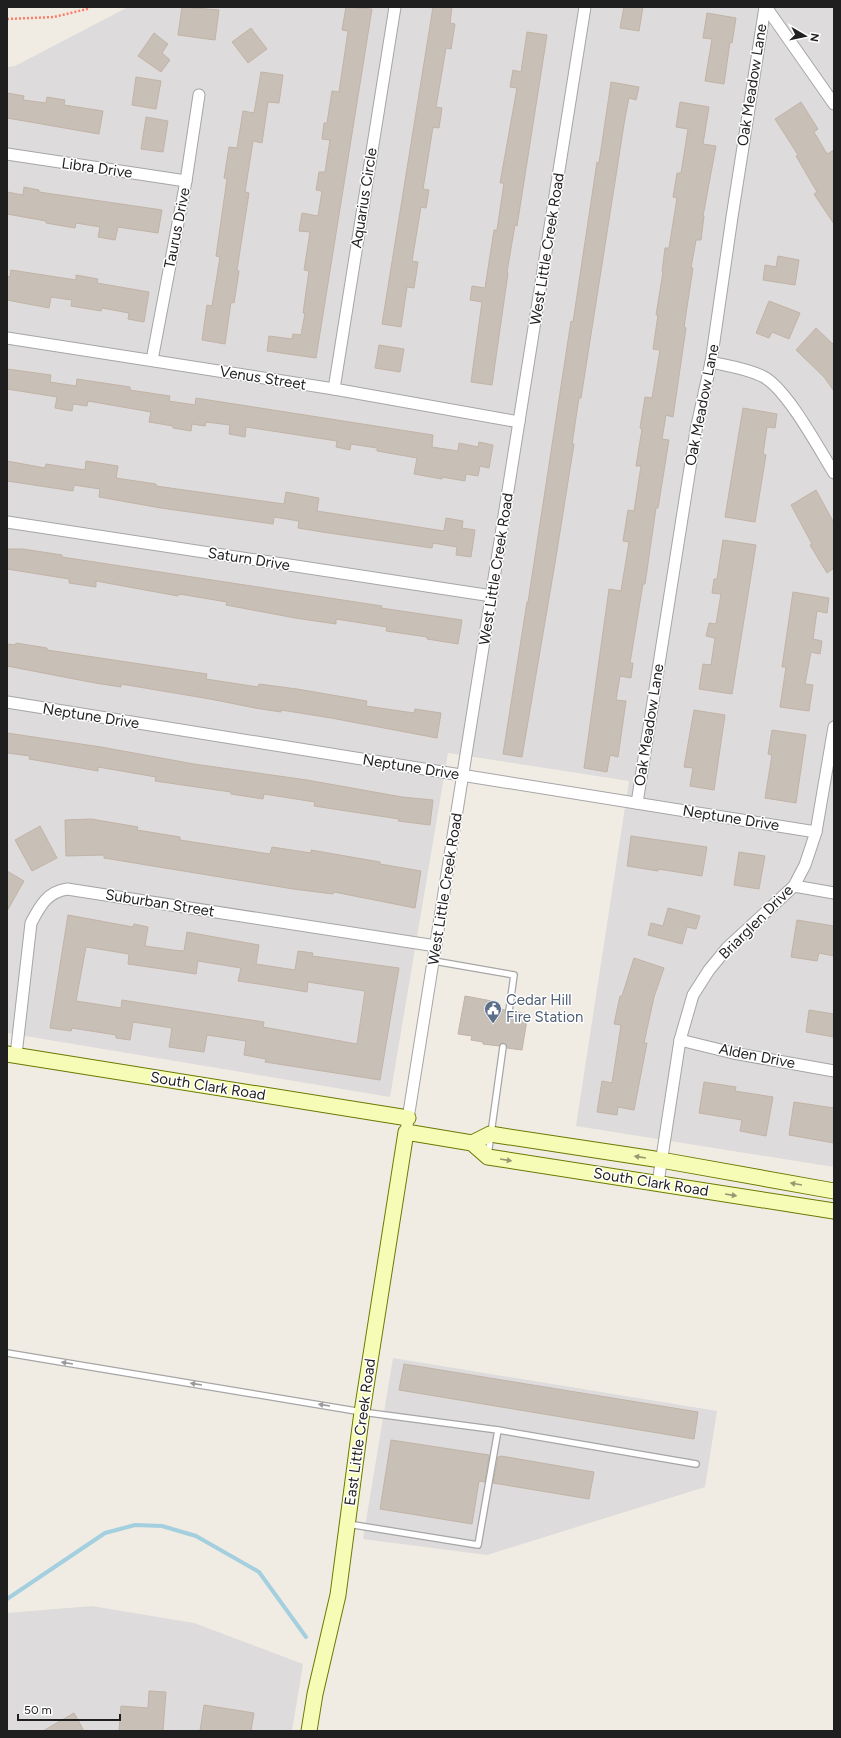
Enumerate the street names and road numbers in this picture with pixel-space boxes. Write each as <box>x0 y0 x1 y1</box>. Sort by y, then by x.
street label: Oak Meadow Lane <box>733 23 771 147</box>
street label: Aquarius Circle <box>347 147 381 249</box>
street label: Libra Drive <box>61 154 133 182</box>
street label: West Little Creek Road <box>526 172 568 326</box>
street label: Taurus Drive <box>160 186 194 270</box>
street label: Oak Meadow Lane <box>681 343 723 467</box>
street label: Venus Street <box>218 362 308 394</box>
street label: West Little Creek Road <box>475 492 517 646</box>
street label: Saturn Drive <box>207 544 291 574</box>
street label: Oak Meadow Lane <box>630 663 668 787</box>
street label: Neptune Drive <box>41 699 141 733</box>
street label: Neptune Drive <box>361 750 461 784</box>
street label: Neptune Drive <box>681 801 781 835</box>
street label: West Little Creek Road <box>424 812 466 966</box>
street label: Briarglen Drive <box>715 881 797 963</box>
street label: Suburban Street <box>104 885 216 921</box>
street label: Alden Drive <box>717 1040 797 1072</box>
street label: South Clark Road <box>149 1068 267 1104</box>
street label: South Clark Road <box>592 1164 710 1200</box>
street label: East Little Creek Road <box>341 1357 379 1507</box>

